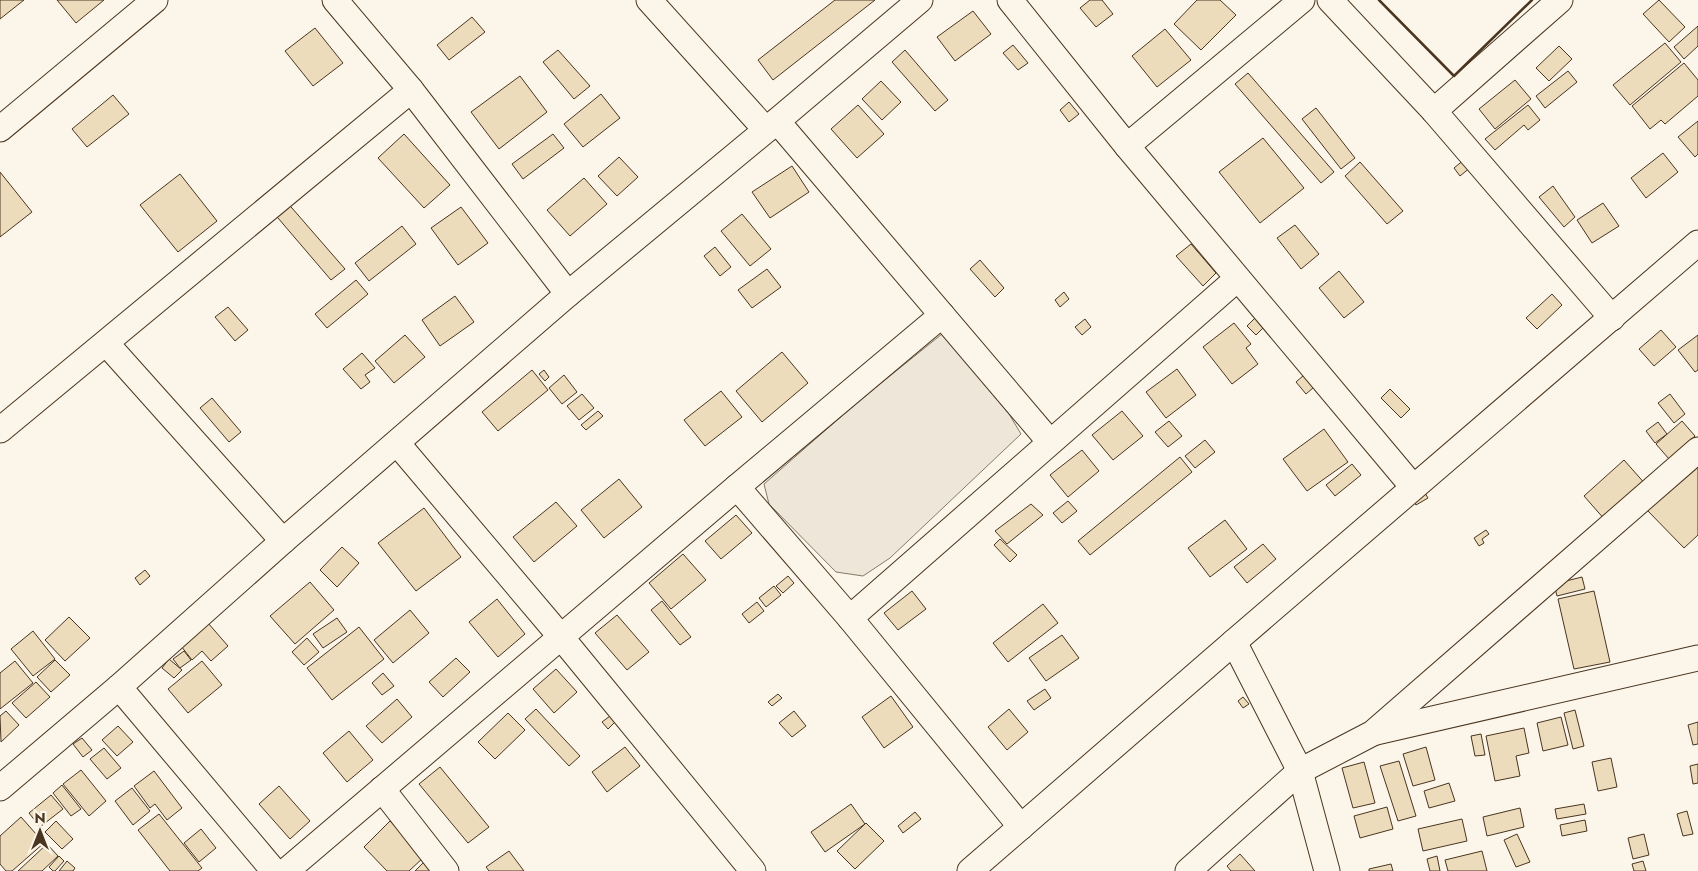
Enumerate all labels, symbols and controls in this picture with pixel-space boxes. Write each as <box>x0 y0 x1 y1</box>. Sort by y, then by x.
north arrow <box>15 806 65 856</box>
text: N <box>34 808 46 828</box>

